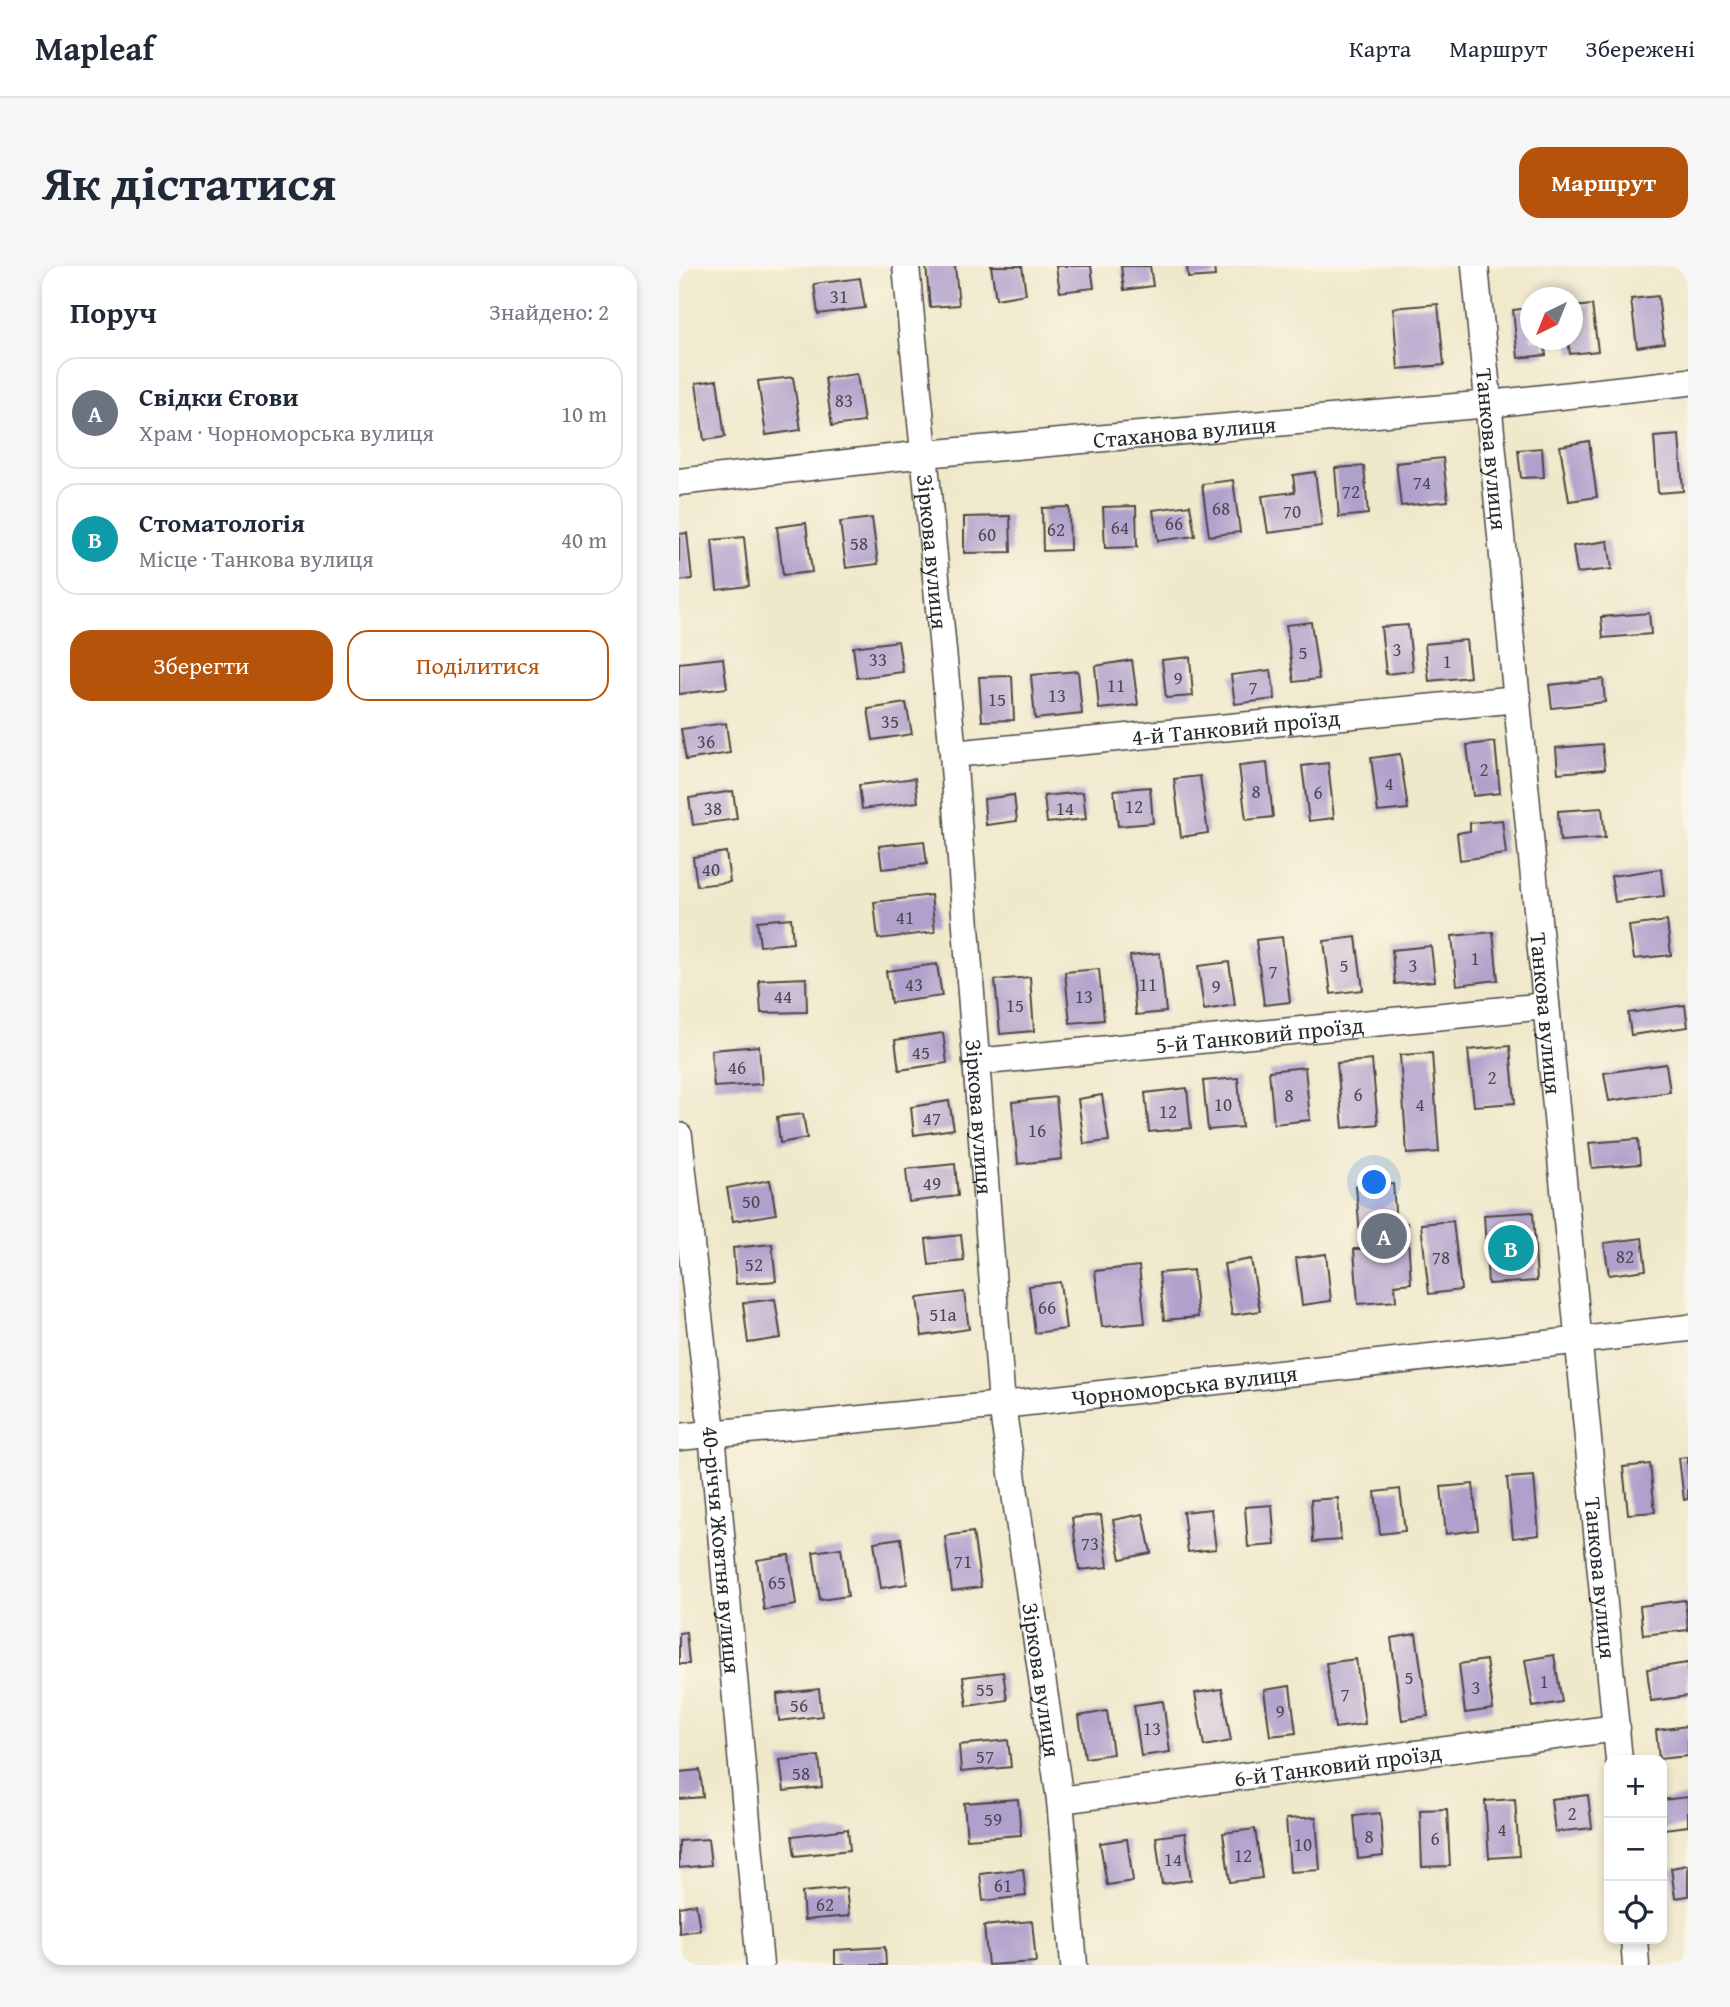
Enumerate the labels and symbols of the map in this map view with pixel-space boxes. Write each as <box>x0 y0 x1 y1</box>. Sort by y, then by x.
house number: 31 <box>830 282 848 310</box>
north arrow <box>1520 287 1583 350</box>
street label: Танкова вулиця <box>1468 367 1517 532</box>
house number: 83 <box>835 386 853 414</box>
street label: Стаханова вулиця <box>1091 406 1278 456</box>
house number: 74 <box>1413 468 1431 496</box>
street label: Зіркова вулиця <box>910 472 957 631</box>
house number: 72 <box>1342 477 1360 505</box>
house number: 68 <box>1212 494 1230 522</box>
house number: 70 <box>1283 497 1301 525</box>
house number: 66 <box>1165 509 1183 537</box>
house number: 64 <box>1111 513 1129 541</box>
house number: 62 <box>1047 515 1065 543</box>
house number: 60 <box>978 520 996 548</box>
house number: 58 <box>850 529 868 557</box>
house number: 3 <box>1392 635 1402 663</box>
house number: 5 <box>1298 638 1308 666</box>
house number: 33 <box>869 645 887 673</box>
house number: 1 <box>1442 647 1452 675</box>
house number: 9 <box>1173 664 1183 692</box>
house number: 11 <box>1107 671 1125 699</box>
house number: 7 <box>1248 673 1258 701</box>
house number: 13 <box>1048 681 1066 709</box>
house number: 15 <box>988 685 1006 713</box>
street label: 4-й Танковий проїзд <box>1130 700 1342 753</box>
house number: 35 <box>881 707 899 735</box>
house number: 36 <box>697 727 715 755</box>
house number: 2 <box>1479 755 1489 783</box>
house number: 4 <box>1384 769 1394 797</box>
house number: 8 <box>1251 777 1261 805</box>
house number: 6 <box>1313 778 1323 806</box>
house number: 12 <box>1125 792 1143 820</box>
house number: 38 <box>704 794 722 822</box>
house number: 14 <box>1056 794 1074 822</box>
house number: 40 <box>702 855 720 883</box>
house number: 41 <box>896 903 914 931</box>
street label: Танкова вулиця <box>1523 931 1571 1096</box>
house number: 1 <box>1470 944 1480 972</box>
house number: 5 <box>1339 951 1349 979</box>
house number: 3 <box>1408 951 1418 979</box>
house number: 7 <box>1268 957 1278 985</box>
house number: 43 <box>905 970 923 998</box>
house number: 11 <box>1139 970 1157 998</box>
house number: 9 <box>1211 972 1221 1000</box>
house number: 44 <box>774 982 792 1010</box>
house number: 13 <box>1075 982 1093 1010</box>
house number: 15 <box>1006 991 1024 1019</box>
street label: 5-й Танковий проїзд <box>1154 1007 1366 1061</box>
house number: 45 <box>912 1038 930 1066</box>
street label: Зіркова вулиця <box>958 1038 1003 1196</box>
house number: 46 <box>728 1053 746 1081</box>
house number: 2 <box>1487 1063 1497 1091</box>
house number: 6 <box>1353 1080 1363 1108</box>
house number: 8 <box>1284 1081 1294 1109</box>
house number: 10 <box>1214 1090 1232 1118</box>
house number: 4 <box>1415 1090 1425 1118</box>
house number: 12 <box>1159 1097 1177 1125</box>
house number: 47 <box>923 1104 941 1132</box>
house number: 16 <box>1028 1116 1046 1144</box>
your location <box>1357 1165 1391 1199</box>
house number: 49 <box>923 1169 941 1197</box>
house number: 50 <box>742 1187 760 1215</box>
pin: A <box>1361 1210 1407 1262</box>
pin: B <box>1488 1222 1534 1274</box>
house number: 82 <box>1616 1242 1634 1270</box>
house number: 78 <box>1432 1243 1450 1271</box>
house number: 52 <box>745 1250 763 1278</box>
house number: 66 <box>1038 1293 1056 1321</box>
house number: 51а <box>929 1300 957 1328</box>
street label: Чорноморська вулиця <box>1070 1355 1299 1414</box>
street label: 40-річчя Жовтня вулиця <box>695 1424 750 1676</box>
street label: Танкова вулиця <box>1577 1496 1626 1661</box>
house number: 73 <box>1081 1529 1099 1557</box>
house number: 71 <box>954 1547 972 1575</box>
house number: 65 <box>768 1568 786 1596</box>
street label: Зіркова вулиця <box>1015 1600 1070 1760</box>
house number: 5 <box>1404 1663 1414 1691</box>
house number: 1 <box>1539 1667 1549 1695</box>
house number: 3 <box>1471 1673 1481 1701</box>
house number: 55 <box>976 1675 994 1703</box>
house number: 7 <box>1340 1680 1350 1708</box>
house number: 56 <box>790 1691 808 1719</box>
house number: 9 <box>1275 1697 1285 1725</box>
house number: 13 <box>1143 1714 1161 1742</box>
street label: 6-й Танковий проїзд <box>1232 1734 1444 1794</box>
house number: 57 <box>976 1742 994 1770</box>
house number: 58 <box>792 1759 810 1787</box>
house number: 2 <box>1567 1799 1577 1827</box>
house number: 59 <box>984 1805 1002 1833</box>
house number: 4 <box>1497 1815 1507 1843</box>
house number: 8 <box>1364 1822 1374 1850</box>
house number: 6 <box>1430 1824 1440 1852</box>
house number: 10 <box>1294 1830 1312 1858</box>
house number: 12 <box>1234 1841 1252 1869</box>
house number: 14 <box>1164 1845 1182 1873</box>
house number: 61 <box>994 1871 1012 1899</box>
house number: 62 <box>816 1890 834 1918</box>

